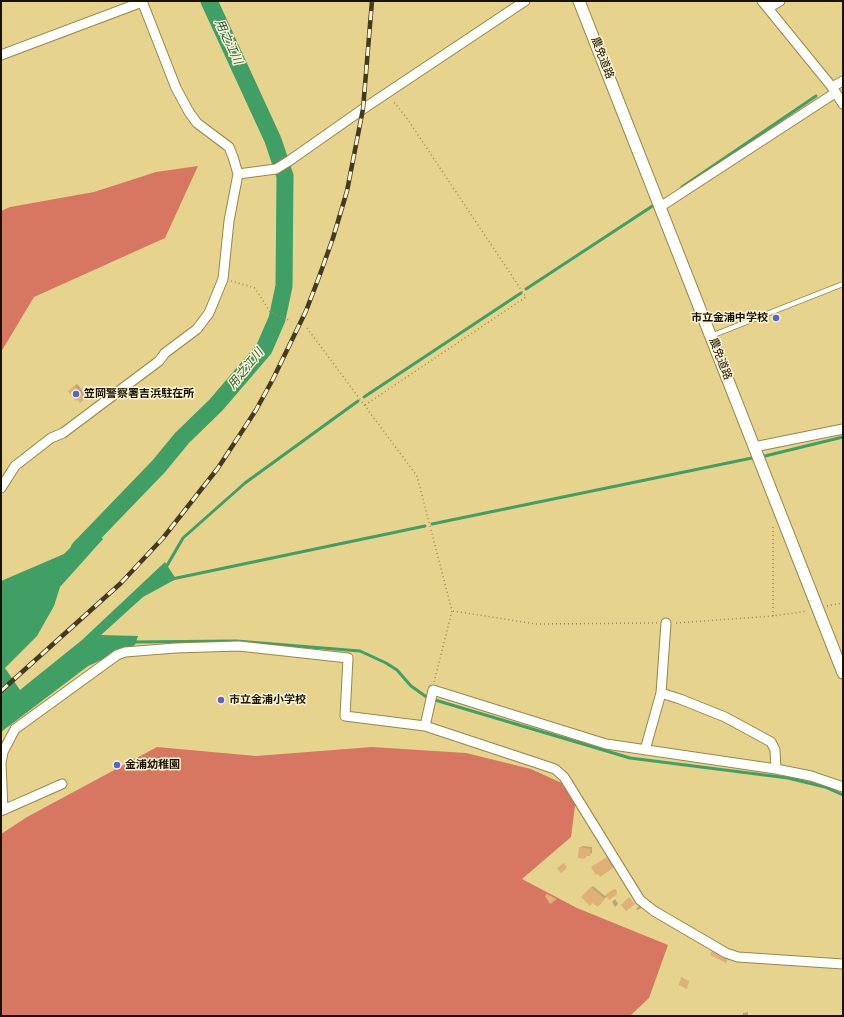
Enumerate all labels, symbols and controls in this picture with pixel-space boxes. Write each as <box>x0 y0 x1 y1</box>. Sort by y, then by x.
water label: 用之江川 <box>211 17 245 67</box>
street label: 農免道路 <box>588 35 616 81</box>
place label: 市立金浦中学校 <box>691 311 768 325</box>
marker: 市立金浦中学校 <box>771 313 781 323</box>
street label: 農免道路 <box>706 336 734 382</box>
water label: 用之江川 <box>225 346 267 392</box>
place label: 笠岡警察署吉浜駐在所 <box>84 387 194 401</box>
marker: 笠岡警察署吉浜駐在所 <box>71 389 81 399</box>
place label: 市立金浦小学校 <box>229 693 306 707</box>
marker: 市立金浦小学校 <box>216 695 226 705</box>
place label: 金浦幼稚園 <box>125 758 180 772</box>
marker: 金浦幼稚園 <box>112 760 122 770</box>

